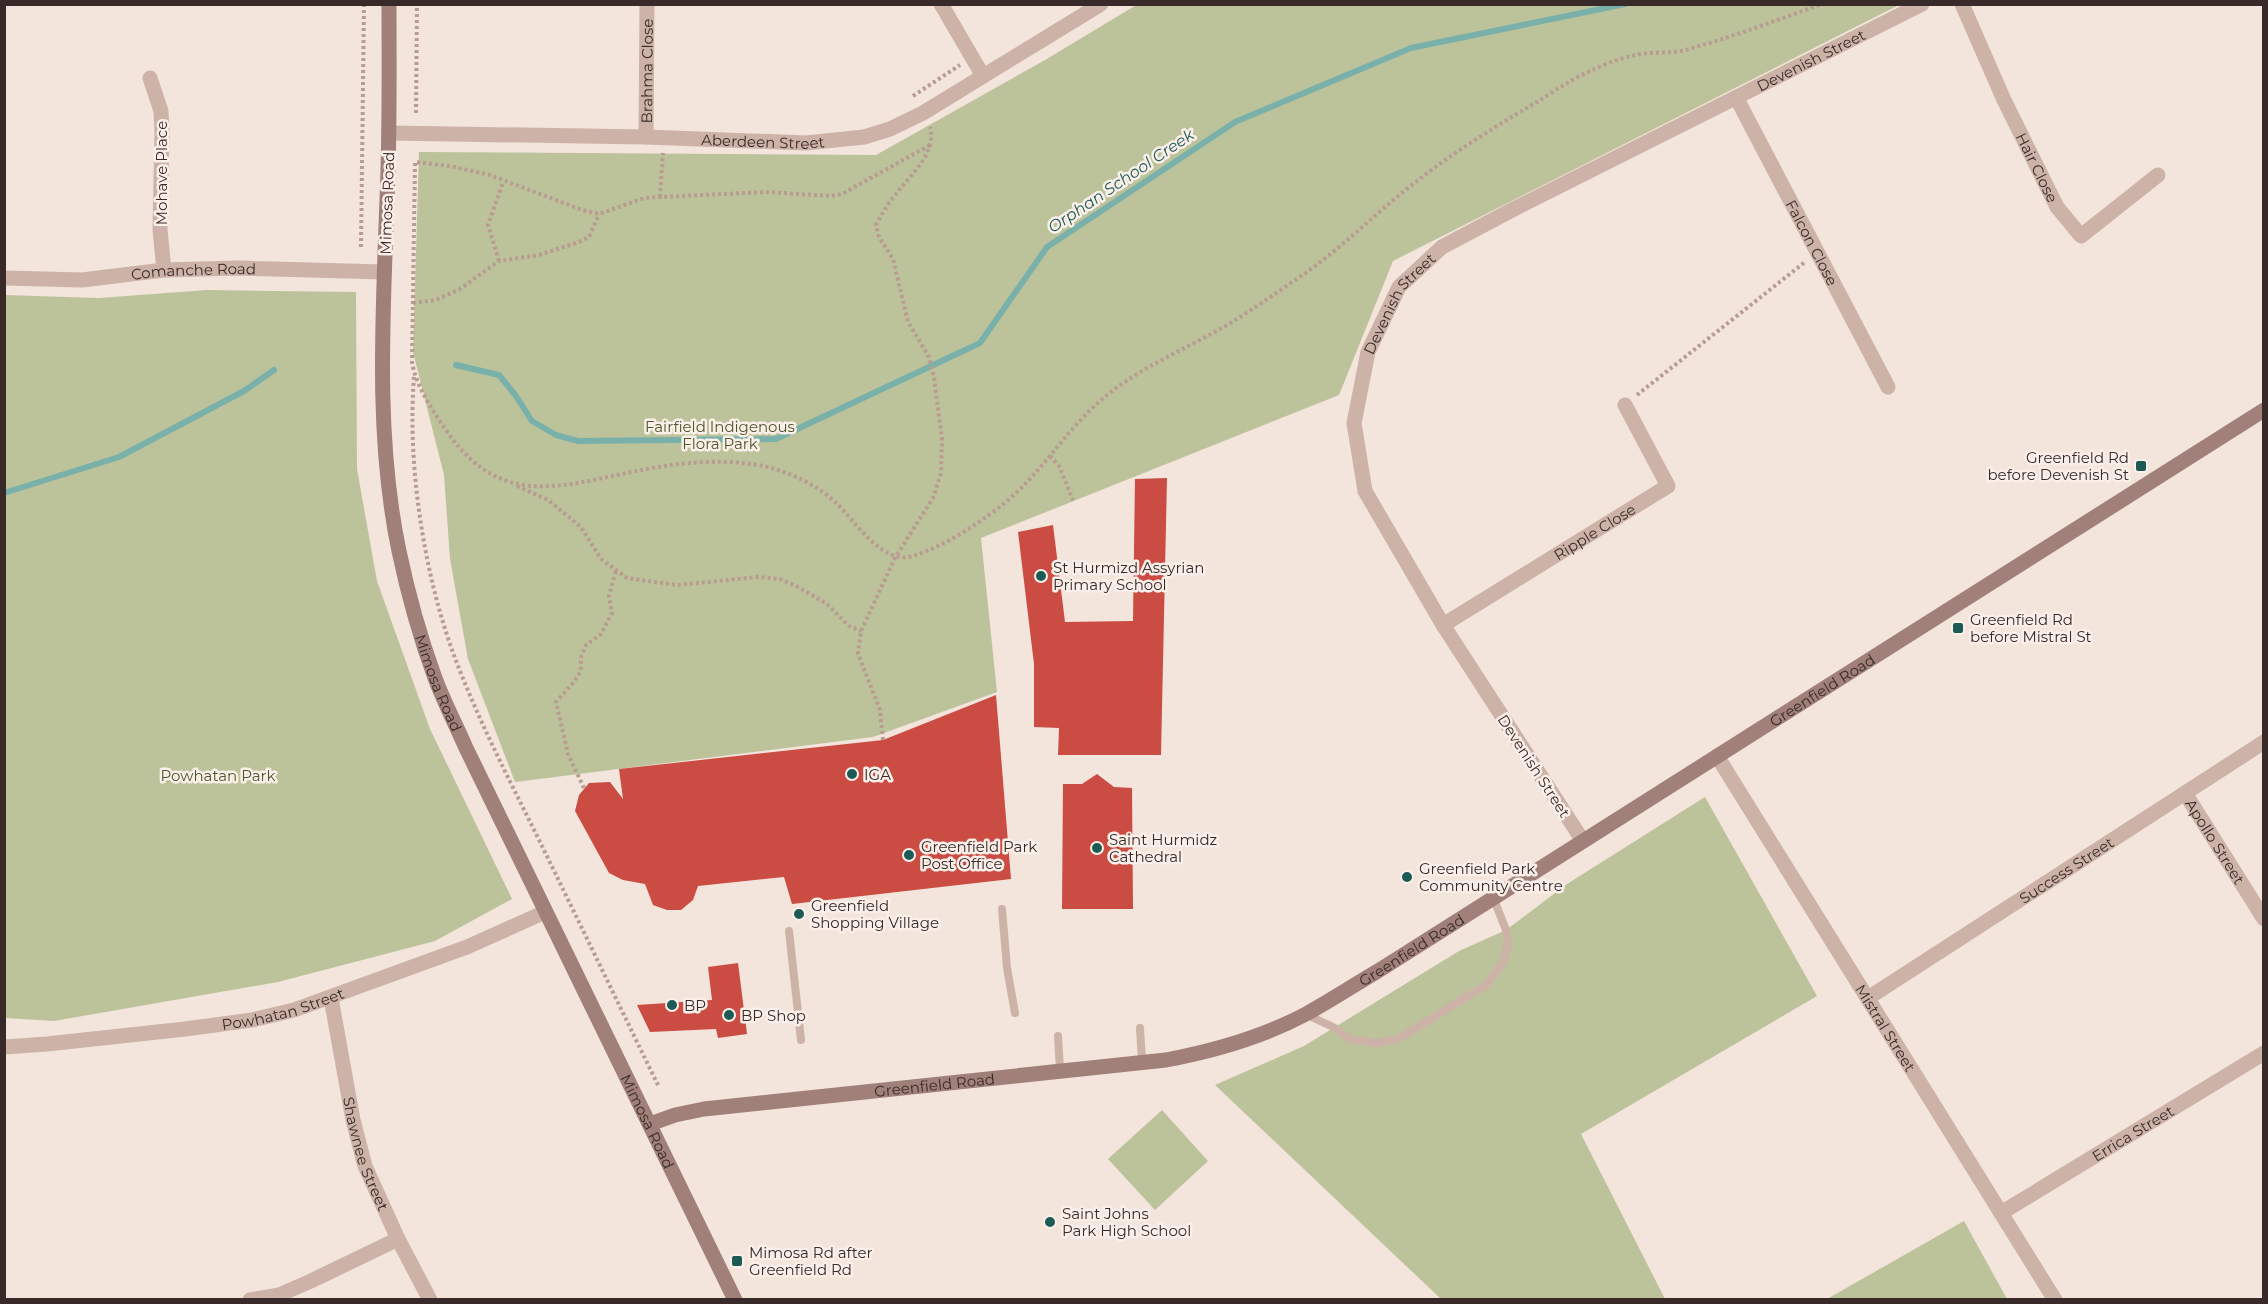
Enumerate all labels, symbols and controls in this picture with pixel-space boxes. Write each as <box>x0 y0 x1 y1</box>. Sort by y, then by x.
street label: Brahma Close <box>637 18 656 124</box>
street label: Devenish Street <box>1753 25 1868 95</box>
street label: Mohave Place <box>152 121 171 225</box>
water label: Orphan School Creek <box>1044 124 1199 237</box>
street label: Hair Close <box>2012 129 2063 205</box>
street label: Aberdeen Street <box>701 130 826 153</box>
street label: Mimosa Road <box>376 151 398 255</box>
street label: Falcon Close <box>1782 196 1843 289</box>
street label: Devenish Street <box>1359 249 1439 357</box>
street label: Comanche Road <box>130 258 256 283</box>
park label: Fairfield Indigenous Flora Park <box>645 417 795 453</box>
place label: Greenfield Rd before Devenish St <box>1987 448 2129 484</box>
marker: Greenfield Rd before Devenish St <box>2134 459 2148 473</box>
street label: Ripple Close <box>1550 499 1639 564</box>
place label: St Hurmizd Assyrian Primary School <box>1053 558 1204 594</box>
marker: St Hurmizd Assyrian Primary School <box>1034 569 1048 583</box>
place label: Greenfield Rd before Mistral St <box>1970 610 2092 646</box>
marker: Greenfield Rd before Mistral St <box>1951 621 1965 635</box>
street label: Mimosa Road <box>411 632 467 735</box>
street label: Greenfield Road <box>1766 649 1878 730</box>
street label: Devenish Street <box>1494 711 1574 821</box>
place label: IGA <box>864 765 891 784</box>
park label: Powhatan Park <box>161 766 275 785</box>
marker: IGA <box>845 767 859 781</box>
street label: Apollo Street <box>2181 795 2249 887</box>
place label: Saint Hurmidz Cathedral <box>1109 830 1218 866</box>
street label: Success Street <box>2015 832 2117 907</box>
place label: Greenfield Park Post Office <box>921 837 1037 873</box>
marker: Saint Hurmidz Cathedral <box>1090 841 1104 855</box>
marker: Greenfield Park Post Office <box>902 848 916 862</box>
place label: Greenfield Park Community Centre <box>1419 859 1563 895</box>
marker: Greenfield Park Community Centre <box>1400 870 1414 884</box>
place label: Greenfield Shopping Village <box>811 896 939 932</box>
marker: Greenfield Shopping Village <box>792 907 806 921</box>
street label: Greenfield Road <box>1355 909 1468 990</box>
street label: Mistral Street <box>1852 981 1920 1075</box>
street label: Powhatan Street <box>220 983 346 1033</box>
place label: BP <box>684 996 706 1015</box>
marker: BP <box>665 998 679 1012</box>
place label: BP Shop <box>741 1006 806 1025</box>
marker: BP Shop <box>722 1008 736 1022</box>
street label: Greenfield Road <box>873 1069 996 1100</box>
street label: Mimosa Road <box>617 1071 679 1172</box>
street label: Shawnee Street <box>339 1095 393 1214</box>
street label: Errica Street <box>2088 1101 2177 1165</box>
place label: Saint Johns Park High School <box>1062 1204 1191 1240</box>
marker: Saint Johns Park High School <box>1043 1215 1057 1229</box>
place label: Mimosa Rd after Greenfield Rd <box>749 1243 873 1279</box>
marker: Mimosa Rd after Greenfield Rd <box>730 1254 744 1268</box>

